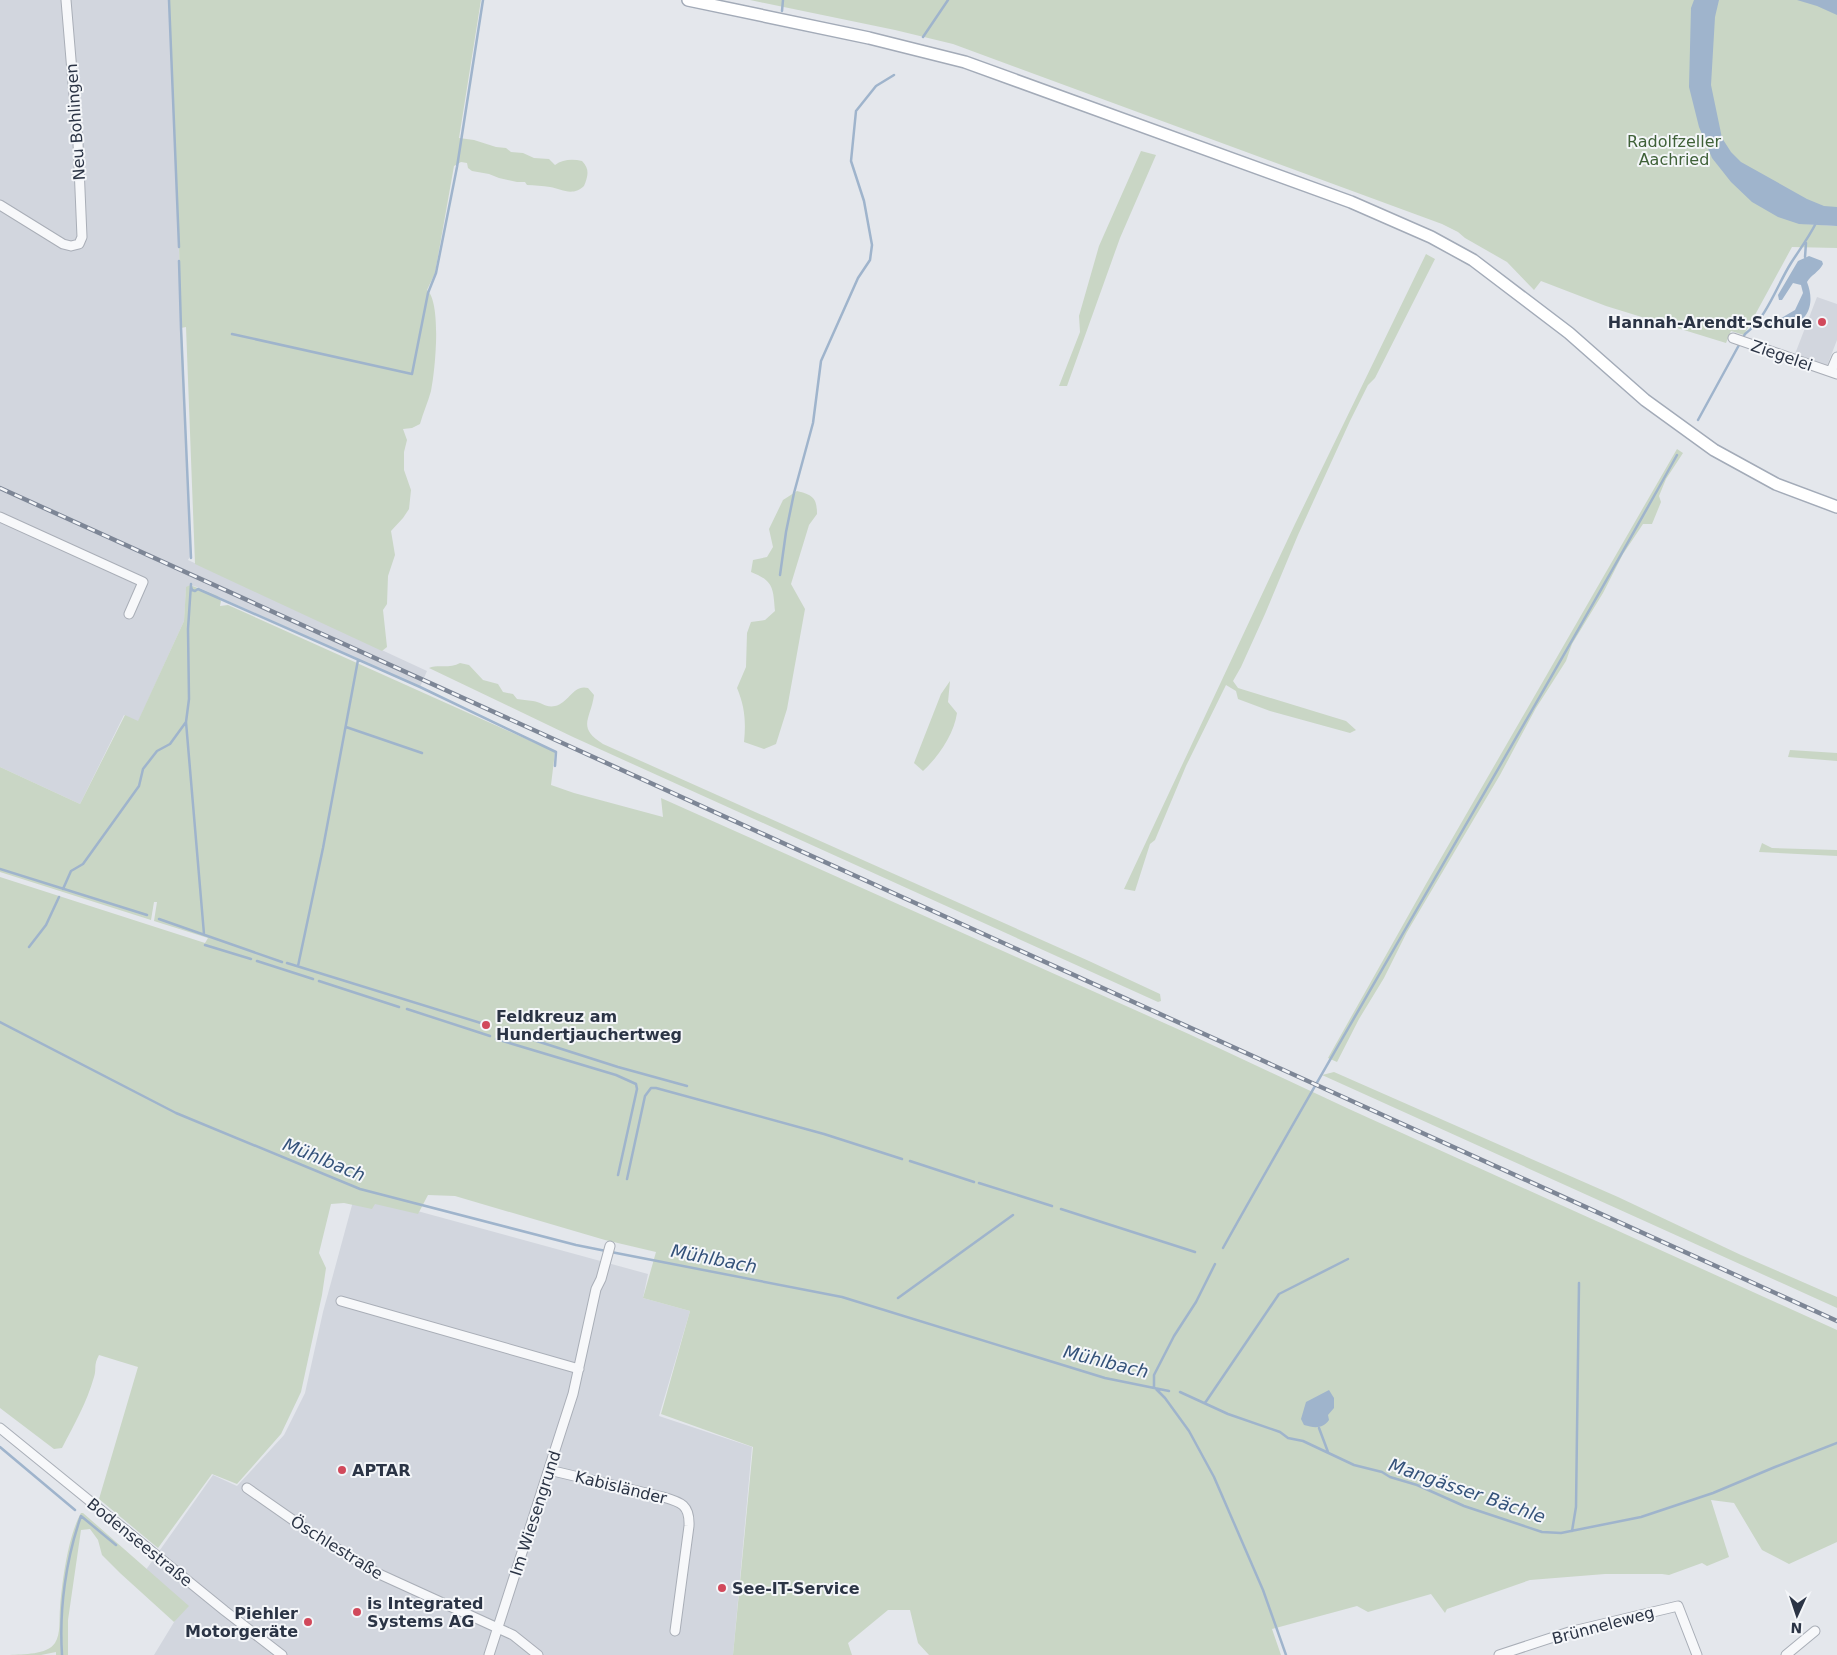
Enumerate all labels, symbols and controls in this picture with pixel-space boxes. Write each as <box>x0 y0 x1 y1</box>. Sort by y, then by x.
street label: Neu Bohlingen <box>62 63 89 181</box>
park label: Radolfzeller Aachried <box>1627 132 1721 169</box>
place label: Hannah-Arendt-Schule <box>1608 313 1812 332</box>
marker: Hannah-Arendt-Schule <box>1816 316 1828 328</box>
street label: Ziegelei <box>1748 336 1815 375</box>
place label: Feldkreuz am Hundertjauchertweg <box>496 1007 682 1044</box>
marker: Feldkreuz am Hundertjauchertweg <box>480 1019 492 1031</box>
water label: Mühlbach <box>280 1133 369 1186</box>
water label: Mühlbach <box>669 1240 759 1277</box>
water label: Mühlbach <box>1061 1341 1151 1382</box>
street label: Im Wiesengrund <box>506 1448 565 1578</box>
water label: Mangässer Bächle <box>1386 1454 1548 1527</box>
place label: APTAR <box>352 1461 410 1480</box>
marker: APTAR <box>336 1464 348 1476</box>
street label: Kabisländer <box>573 1467 669 1508</box>
street label: Bodenseestraße <box>83 1494 196 1591</box>
street label: Öschlestraße <box>287 1512 386 1583</box>
place label: See-IT-Service <box>732 1579 860 1598</box>
marker: See-IT-Service <box>716 1582 728 1594</box>
north arrow <box>1772 1590 1822 1640</box>
place label: is Integrated Systems AG <box>367 1594 484 1631</box>
street label: Brünneleweg <box>1550 1603 1656 1648</box>
place label: Piehler Motorgeräte <box>185 1604 298 1641</box>
marker: is Integrated Systems AG <box>351 1606 363 1618</box>
marker: Piehler Motorgeräte <box>302 1616 314 1628</box>
text: N <box>1790 1620 1803 1636</box>

